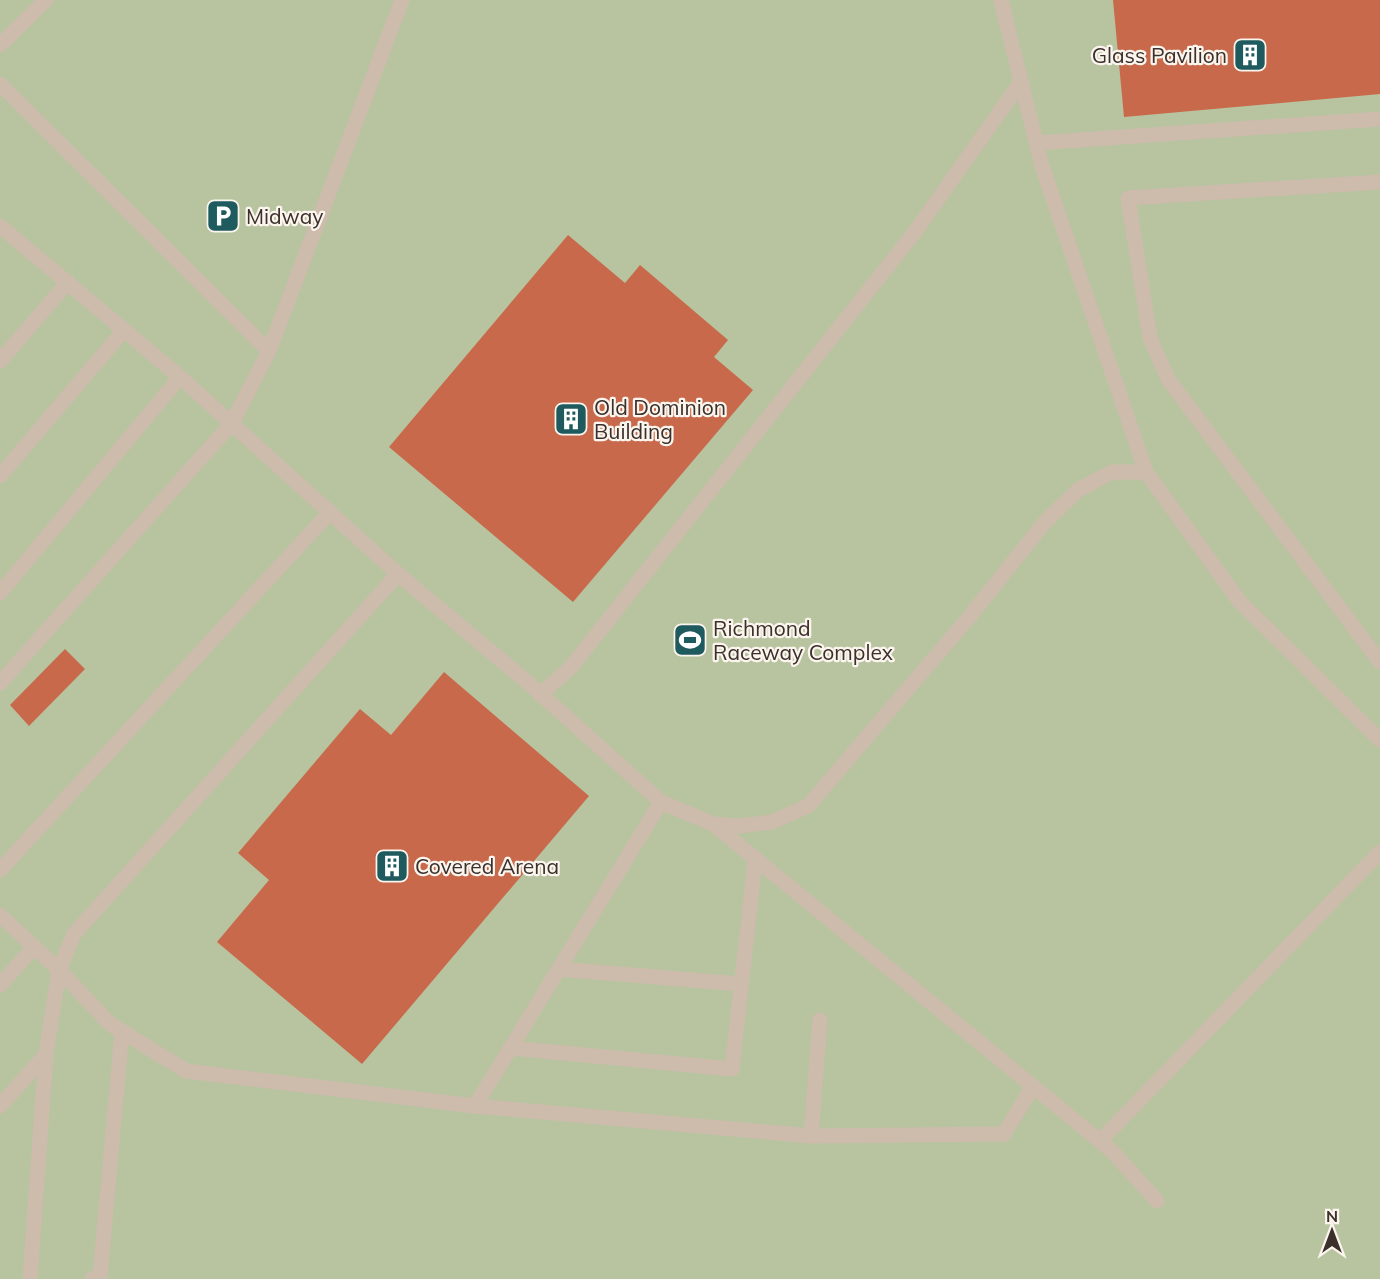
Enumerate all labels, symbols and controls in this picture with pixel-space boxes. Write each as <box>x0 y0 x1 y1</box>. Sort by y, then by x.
building icon: Glass Pavilion <box>1232 37 1268 73</box>
place label: Glass Pavilion <box>1092 42 1227 68</box>
parking icon: Midway <box>205 198 241 234</box>
place label: Midway <box>246 203 323 229</box>
place label: Old Dominion Building <box>594 394 726 444</box>
building icon: Old Dominion Building <box>553 401 589 437</box>
place label: Richmond Raceway Complex <box>713 615 893 665</box>
sports icon: Richmond Raceway Complex <box>672 622 708 658</box>
building icon: Covered Arena <box>374 848 410 884</box>
place label: Covered Arena <box>415 853 559 879</box>
north arrow <box>1302 1201 1362 1261</box>
text: N <box>1326 1206 1338 1226</box>

